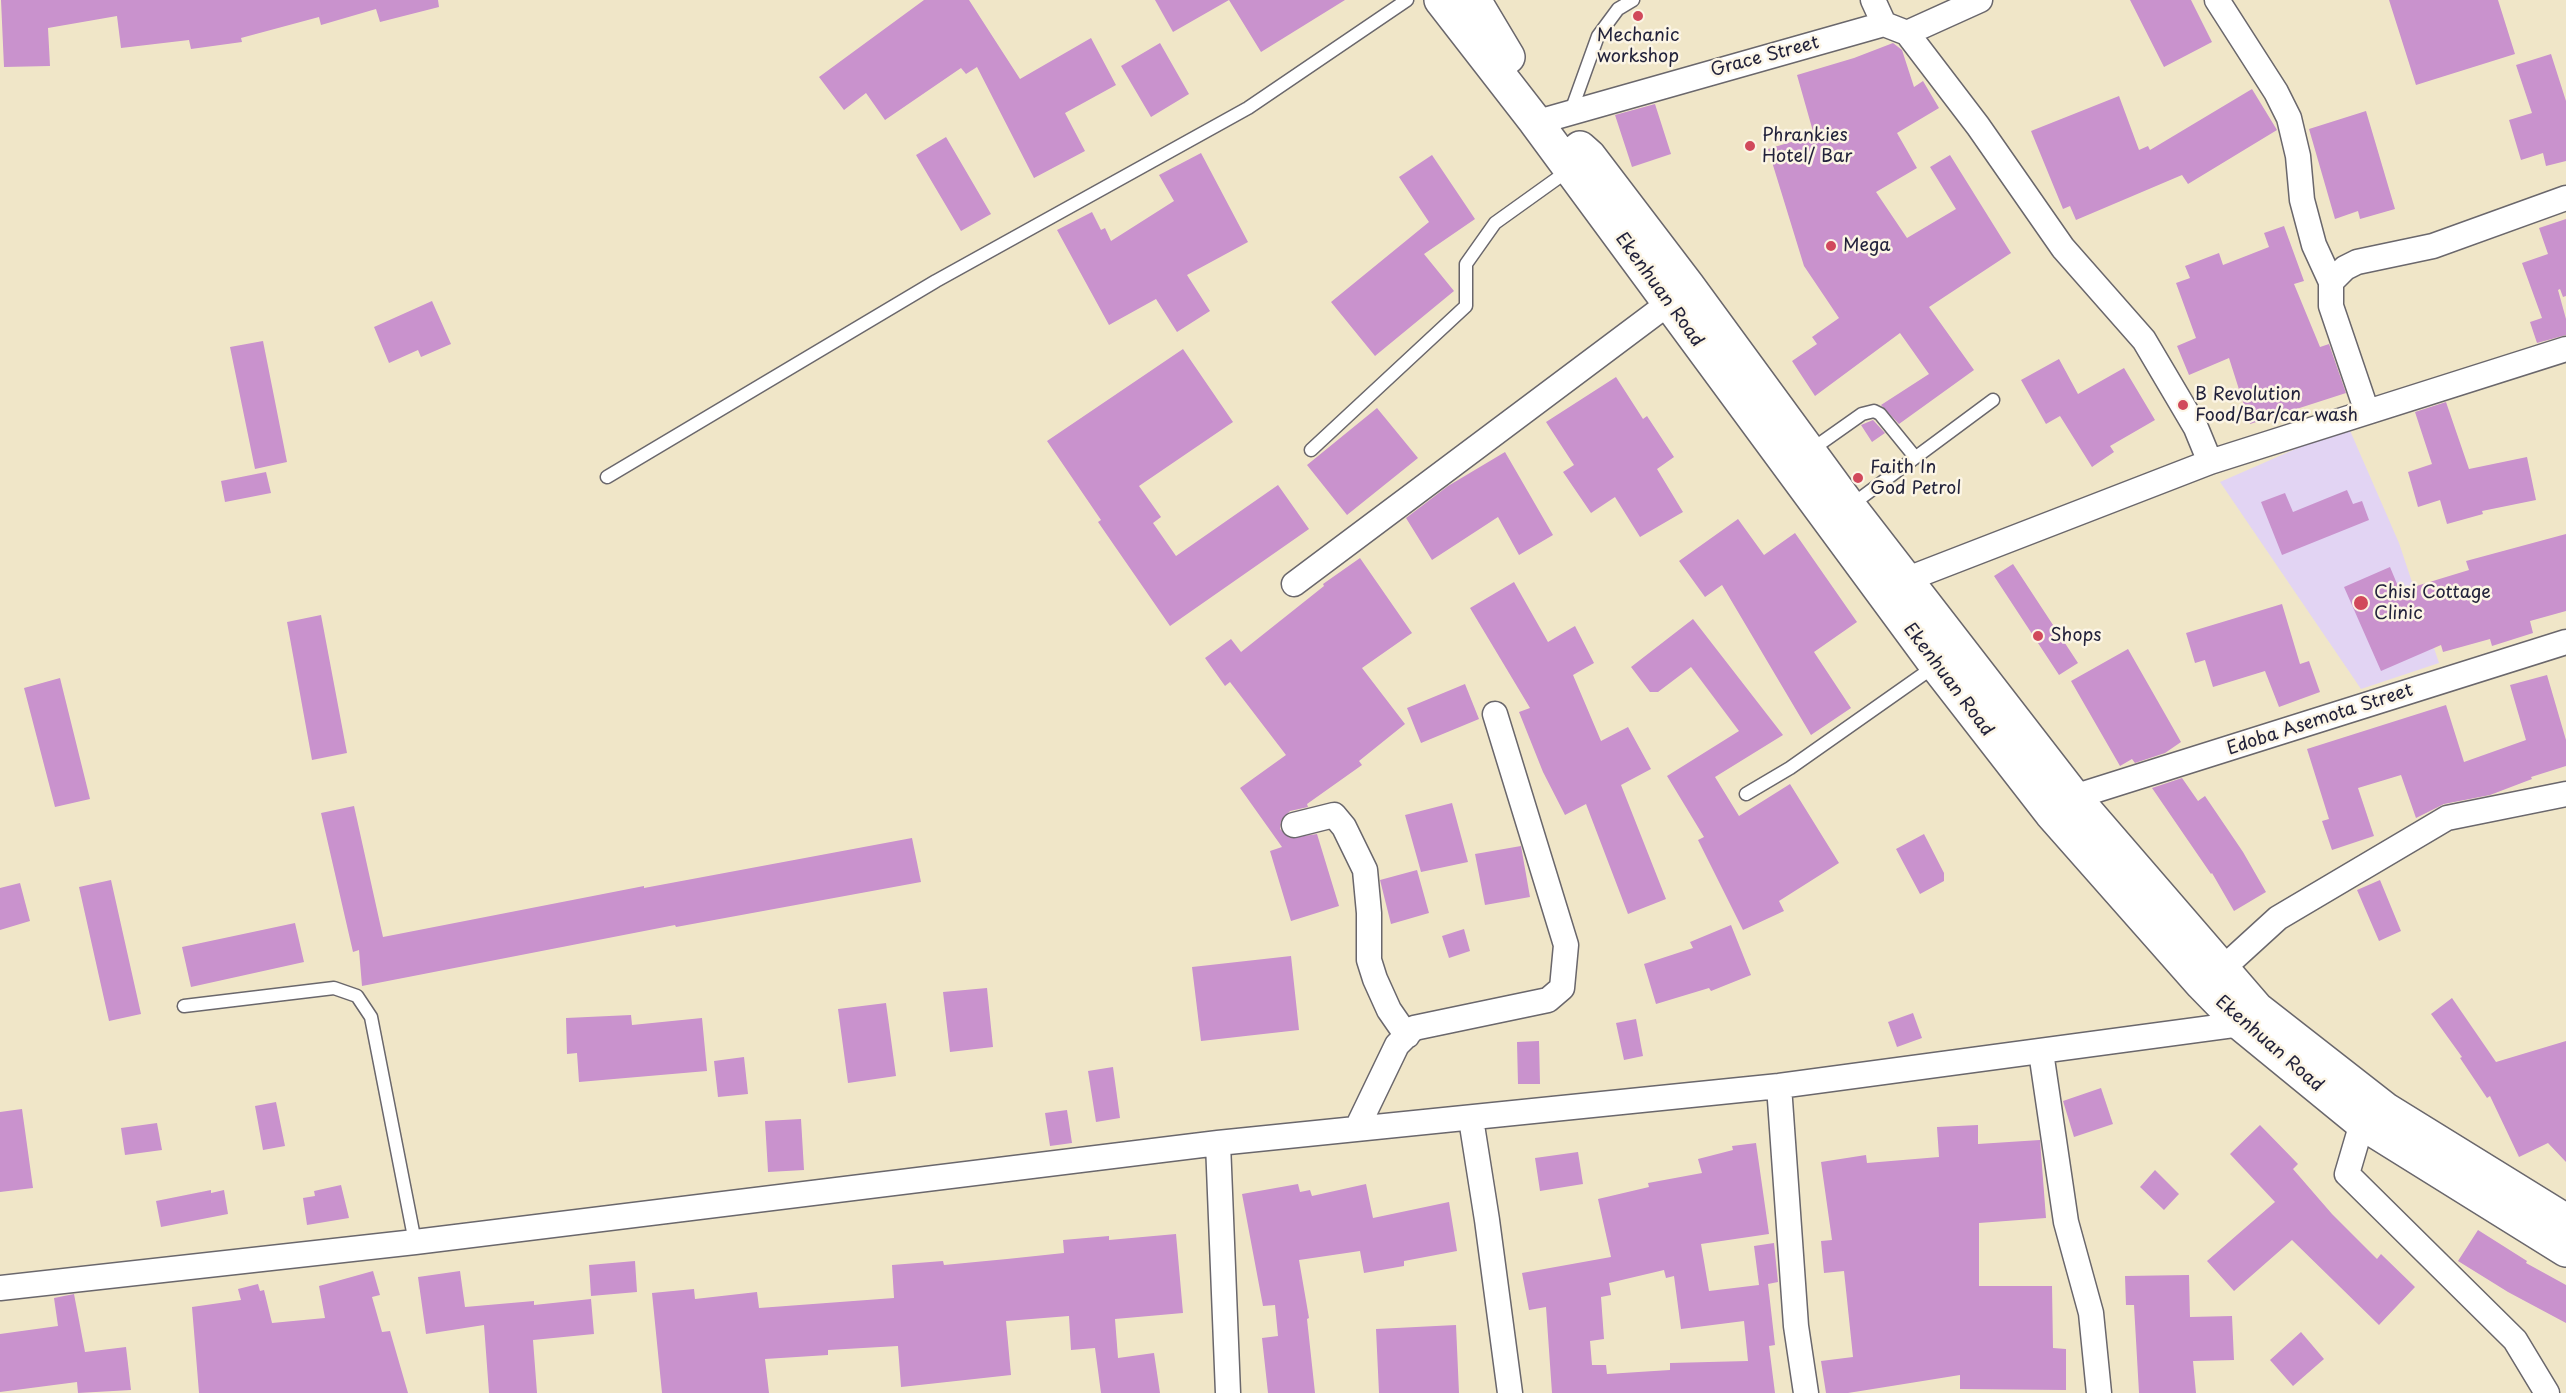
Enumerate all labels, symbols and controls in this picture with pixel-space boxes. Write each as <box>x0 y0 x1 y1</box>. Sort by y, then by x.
marker: Mechanic workshop <box>1631 9 1645 23</box>
place label: Mechanic workshop <box>1597 25 1679 68</box>
street label: Grace Street <box>1708 32 1822 82</box>
place label: Phrankies Hotel/ Bar <box>1762 125 1852 168</box>
marker: Phrankies Hotel/ Bar <box>1743 139 1757 153</box>
street label: Ekenhuan Road <box>1610 229 1708 351</box>
place label: Mega <box>1843 235 1891 257</box>
marker: Mega <box>1824 239 1838 253</box>
place label: B Revolution Food/Bar/car wash <box>2195 384 2358 426</box>
marker: B Revolution Food/Bar/car wash <box>2176 398 2190 412</box>
place label: Faith In God Petrol <box>1870 457 1962 500</box>
marker: Faith In God Petrol <box>1851 471 1865 485</box>
place label: Chisi Cottage Clinic <box>2374 582 2491 624</box>
marker: Chisi Cottage Clinic <box>2352 594 2370 612</box>
street label: Ekenhuan Road <box>1898 619 1998 741</box>
place label: Shops <box>2050 625 2101 647</box>
marker: Shops <box>2031 629 2045 643</box>
street label: Edoba Asemota Street <box>2224 680 2416 760</box>
street label: Ekenhuan Road <box>2211 991 2327 1097</box>

